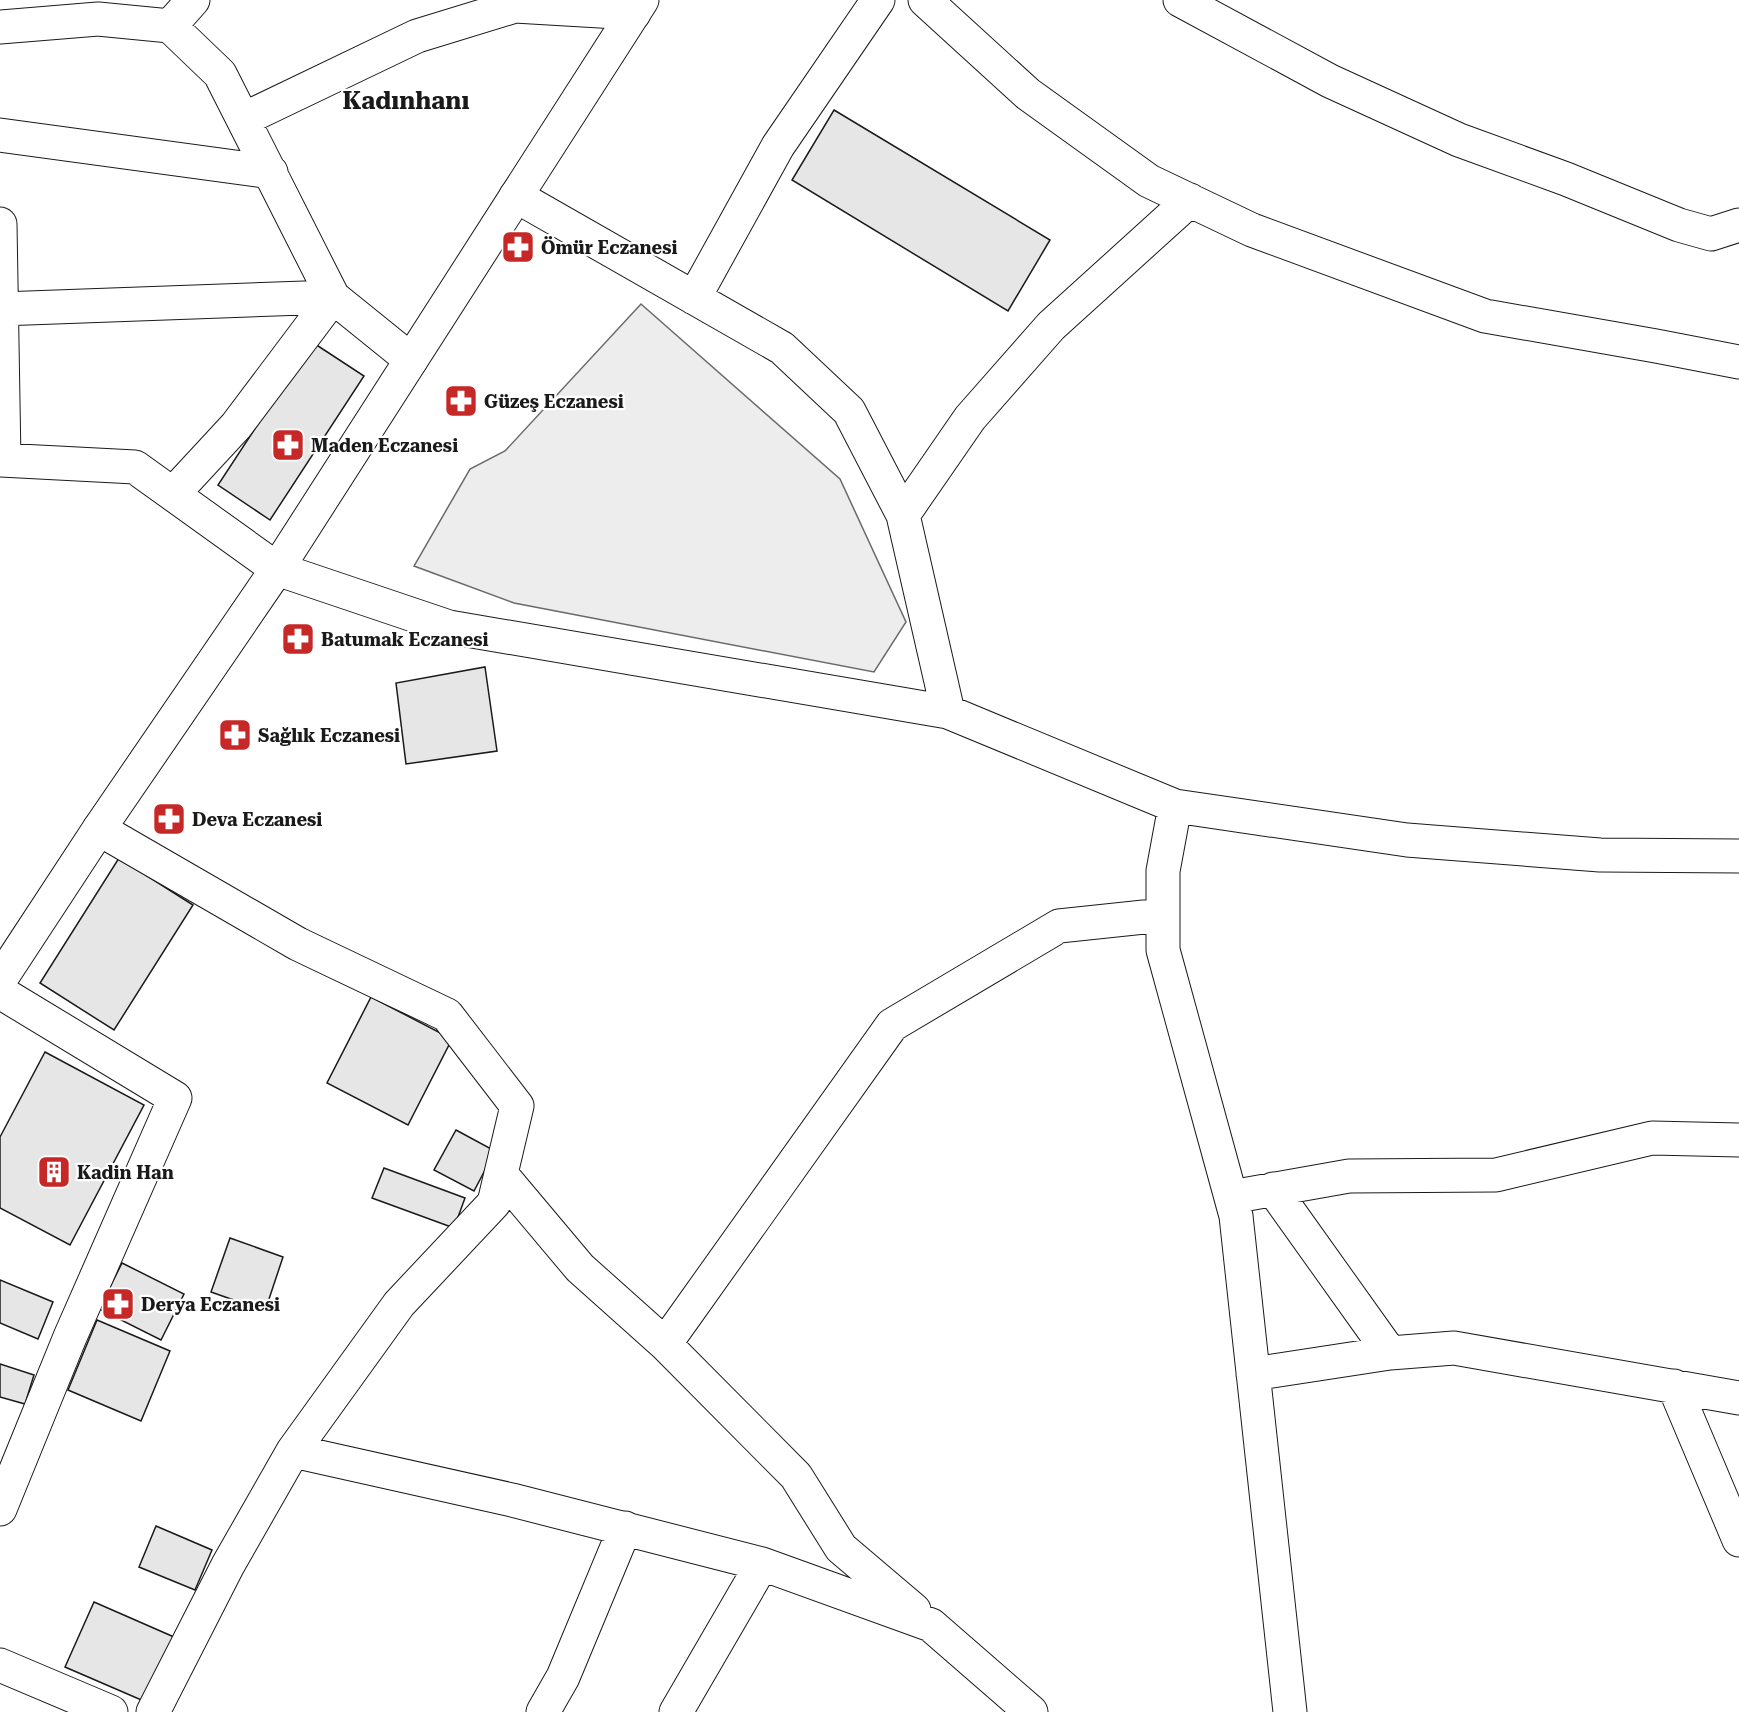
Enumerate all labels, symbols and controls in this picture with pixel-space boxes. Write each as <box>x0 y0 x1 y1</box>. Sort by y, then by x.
district label: Kadınhanı <box>343 87 469 115</box>
pharmacy icon: Ömür Eczanesi <box>500 229 536 265</box>
place label: Ömür Eczanesi <box>541 236 677 258</box>
pharmacy icon: Güzeş Eczanesi <box>443 383 479 419</box>
place label: Güzeş Eczanesi <box>484 391 624 412</box>
pharmacy icon: Maden Eczanesi <box>270 427 306 463</box>
place label: Maden Eczanesi <box>311 435 458 456</box>
pharmacy icon: Batumak Eczanesi <box>280 621 316 657</box>
place label: Batumak Eczanesi <box>321 629 489 650</box>
pharmacy icon: Sağlık Eczanesi <box>217 717 253 753</box>
place label: Sağlık Eczanesi <box>258 725 400 746</box>
pharmacy icon: Deva Eczanesi <box>151 801 187 837</box>
place label: Deva Eczanesi <box>192 809 322 830</box>
building icon: Kadin Han <box>36 1154 72 1190</box>
place label: Kadin Han <box>77 1162 174 1183</box>
pharmacy icon: Derya Eczanesi <box>100 1286 136 1322</box>
place label: Derya Eczanesi <box>141 1294 280 1315</box>

